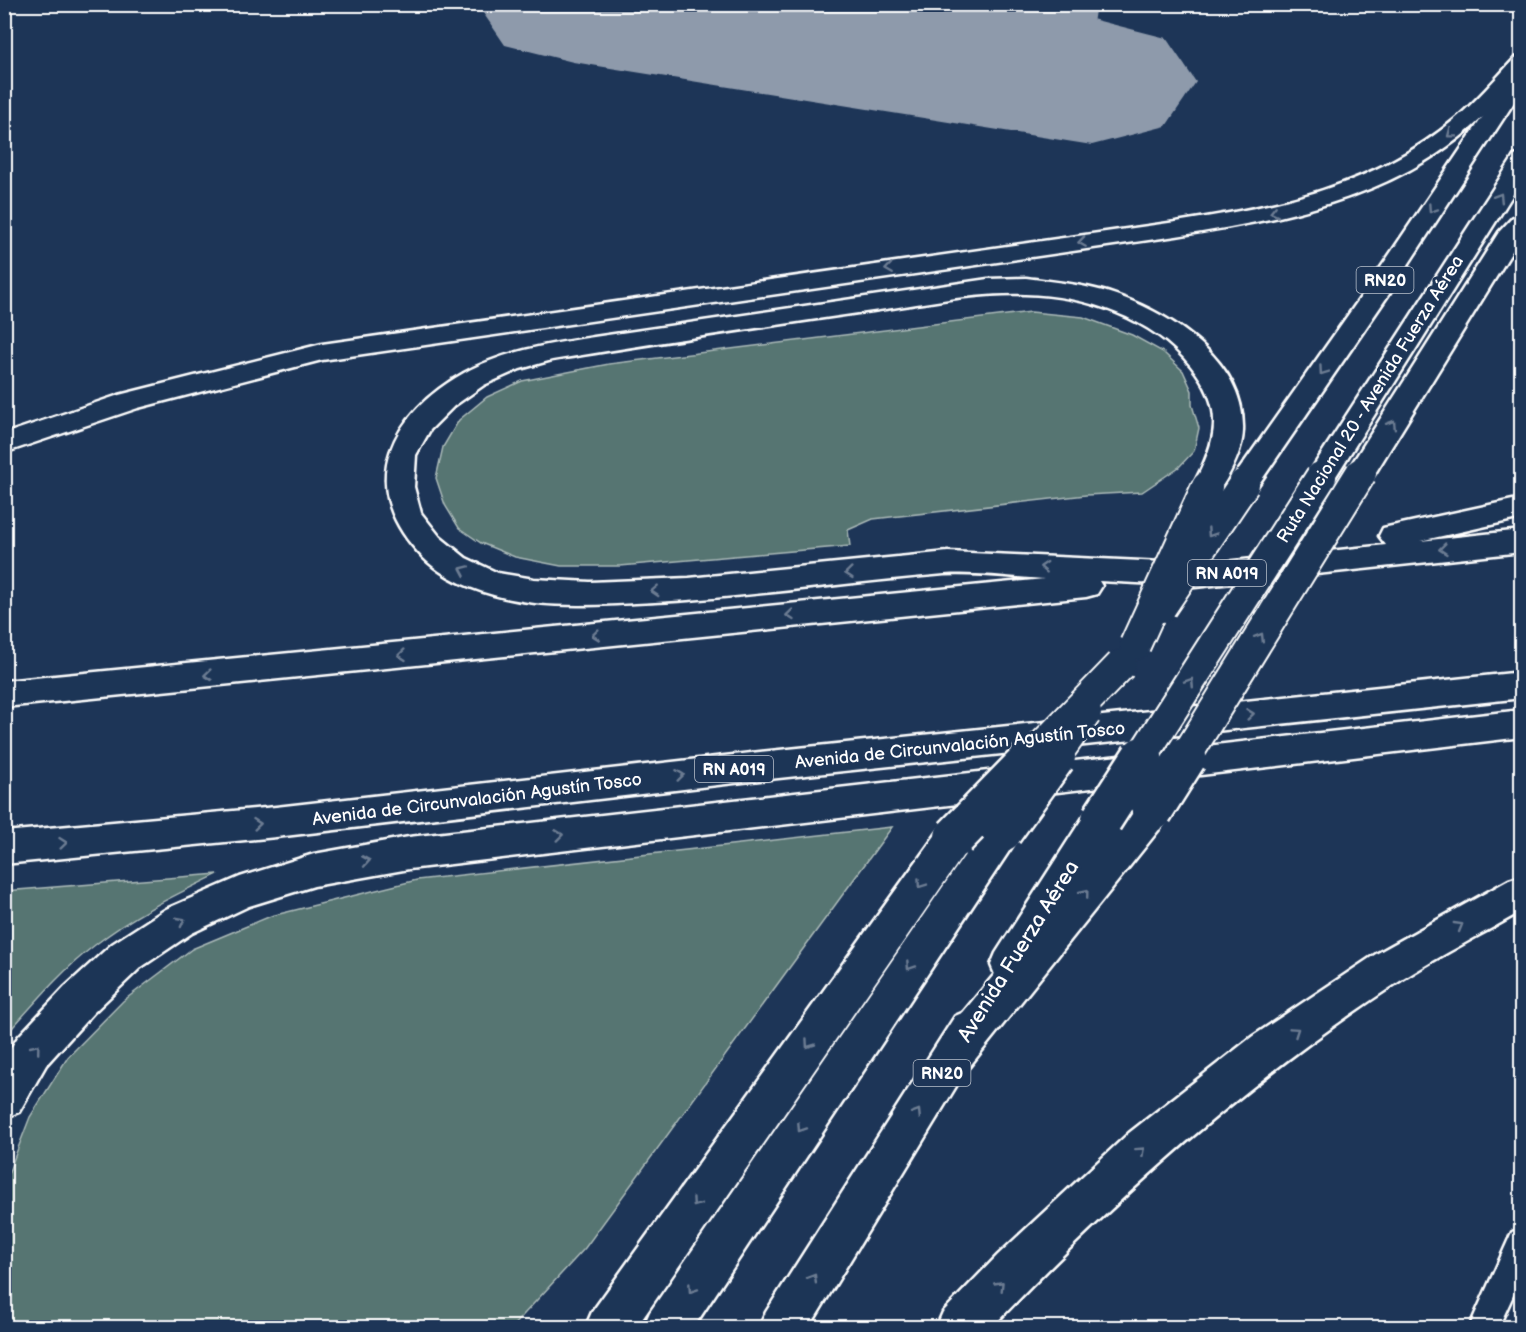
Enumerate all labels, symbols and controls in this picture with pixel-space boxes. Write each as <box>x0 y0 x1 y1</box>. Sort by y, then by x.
one-way arrow <box>1447 126 1458 137</box>
one-way arrow <box>1491 193 1503 203</box>
one-way arrow <box>1428 203 1439 214</box>
one-way arrow <box>1270 205 1280 218</box>
one-way arrow <box>1077 236 1086 248</box>
street label: Ruta Nacional 20 - Avenida Fuerza Aérea <box>1273 252 1468 547</box>
one-way arrow <box>884 263 893 275</box>
road number: RN20 <box>1356 267 1414 293</box>
one-way arrow <box>1319 364 1330 375</box>
one-way arrow <box>1384 420 1396 430</box>
one-way arrow <box>1207 526 1218 537</box>
one-way arrow <box>1438 542 1448 555</box>
road number: RN A019 <box>1188 560 1266 586</box>
one-way arrow <box>1039 561 1048 574</box>
one-way arrow <box>459 566 470 578</box>
one-way arrow <box>845 566 854 579</box>
one-way arrow <box>651 584 660 597</box>
one-way arrow <box>785 609 794 621</box>
one-way arrow <box>591 629 600 641</box>
one-way arrow <box>1252 632 1263 643</box>
one-way arrow <box>397 648 406 661</box>
one-way arrow <box>203 668 212 681</box>
one-way arrow <box>1182 677 1193 688</box>
one-way arrow <box>1245 709 1254 721</box>
street label: Avenida de Circunvalación Agustín Tosco <box>794 718 1126 773</box>
road number: RN A019 <box>695 756 773 782</box>
street label: Avenida de Circunvalación Agustín Tosco <box>311 769 643 830</box>
one-way arrow <box>675 769 685 782</box>
one-way arrow <box>252 818 261 831</box>
one-way arrow <box>554 830 564 842</box>
one-way arrow <box>58 837 67 850</box>
one-way arrow <box>361 855 370 867</box>
street label: Avenida Fuerza Aérea <box>952 856 1084 1047</box>
one-way arrow <box>917 878 928 889</box>
one-way arrow <box>1078 889 1089 900</box>
one-way arrow <box>175 916 186 928</box>
one-way arrow <box>1453 922 1463 934</box>
one-way arrow <box>906 959 917 970</box>
one-way arrow <box>1288 1027 1299 1038</box>
one-way arrow <box>805 1037 816 1048</box>
one-way arrow <box>28 1044 39 1055</box>
road number: RN20 <box>914 1060 970 1086</box>
one-way arrow <box>910 1109 921 1120</box>
one-way arrow <box>797 1121 808 1132</box>
one-way arrow <box>1135 1147 1145 1158</box>
one-way arrow <box>692 1196 703 1207</box>
one-way arrow <box>806 1274 818 1284</box>
one-way arrow <box>993 1282 1004 1292</box>
one-way arrow <box>688 1283 699 1294</box>

